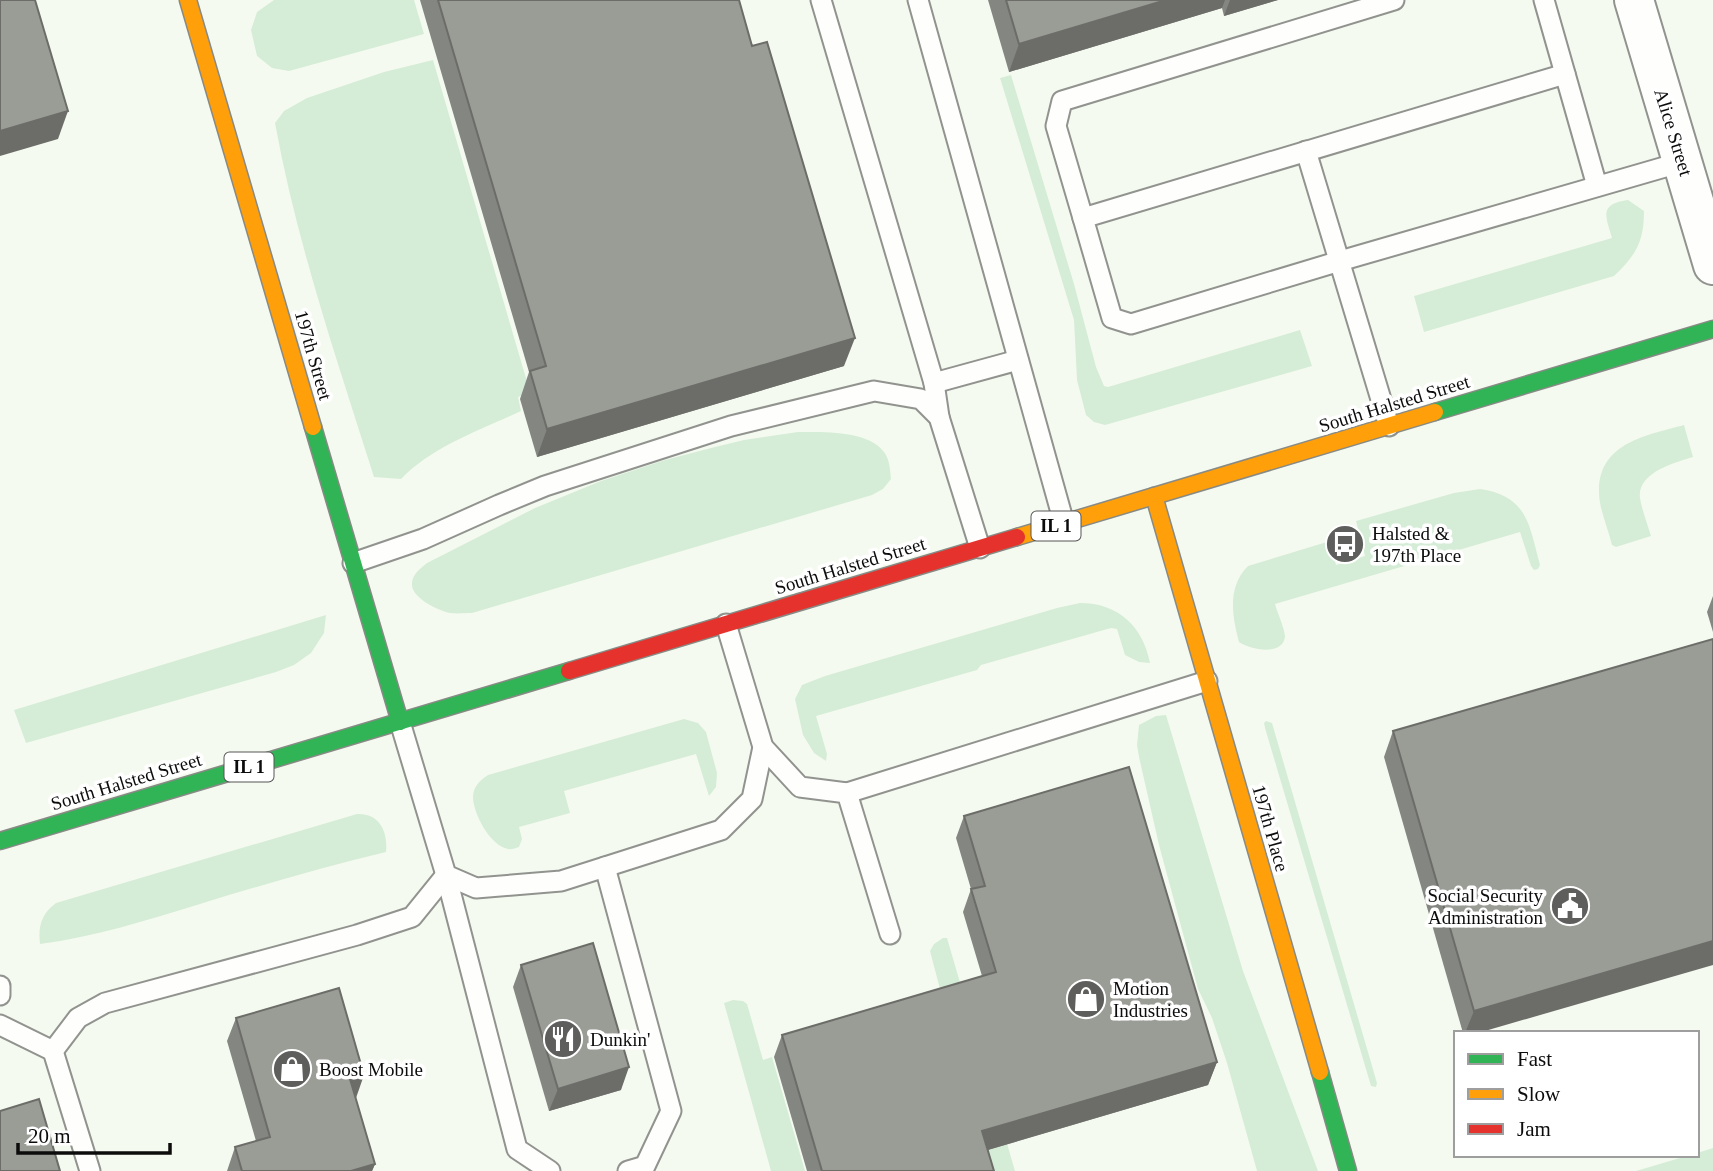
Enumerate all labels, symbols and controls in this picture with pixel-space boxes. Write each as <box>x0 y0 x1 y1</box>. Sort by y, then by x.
street label: Alice Street <box>1650 86 1697 179</box>
street label: 197th Street <box>291 308 337 403</box>
street label: South Halsted Street <box>1316 370 1473 436</box>
road number: IL 1 <box>1032 512 1080 540</box>
bus stop icon: Halsted & 197th Place <box>1324 523 1366 565</box>
place label: Halsted & 197th Place <box>1372 523 1461 566</box>
street label: South Halsted Street <box>772 532 929 598</box>
street label: South Halsted Street <box>48 748 205 814</box>
road number: IL 1 <box>224 752 274 782</box>
street label: 197th Place <box>1248 782 1293 874</box>
place label: Social Security Administration <box>1427 885 1543 928</box>
public building icon: Social Security Administration <box>1549 885 1591 927</box>
shop icon: Motion Industries <box>1065 978 1107 1020</box>
place label: Motion Industries <box>1113 978 1188 1021</box>
restaurant icon: Dunkin' <box>542 1018 584 1060</box>
place label: Dunkin' <box>590 1029 650 1050</box>
legend <box>1454 1031 1699 1157</box>
text: Fast <box>1517 1047 1552 1071</box>
shop icon: Boost Mobile <box>271 1048 313 1090</box>
place label: Boost Mobile <box>319 1059 423 1080</box>
text: Slow <box>1517 1082 1561 1106</box>
scale bar <box>18 1112 170 1156</box>
text: Jam <box>1517 1117 1551 1141</box>
text: 20 m <box>28 1124 71 1148</box>

